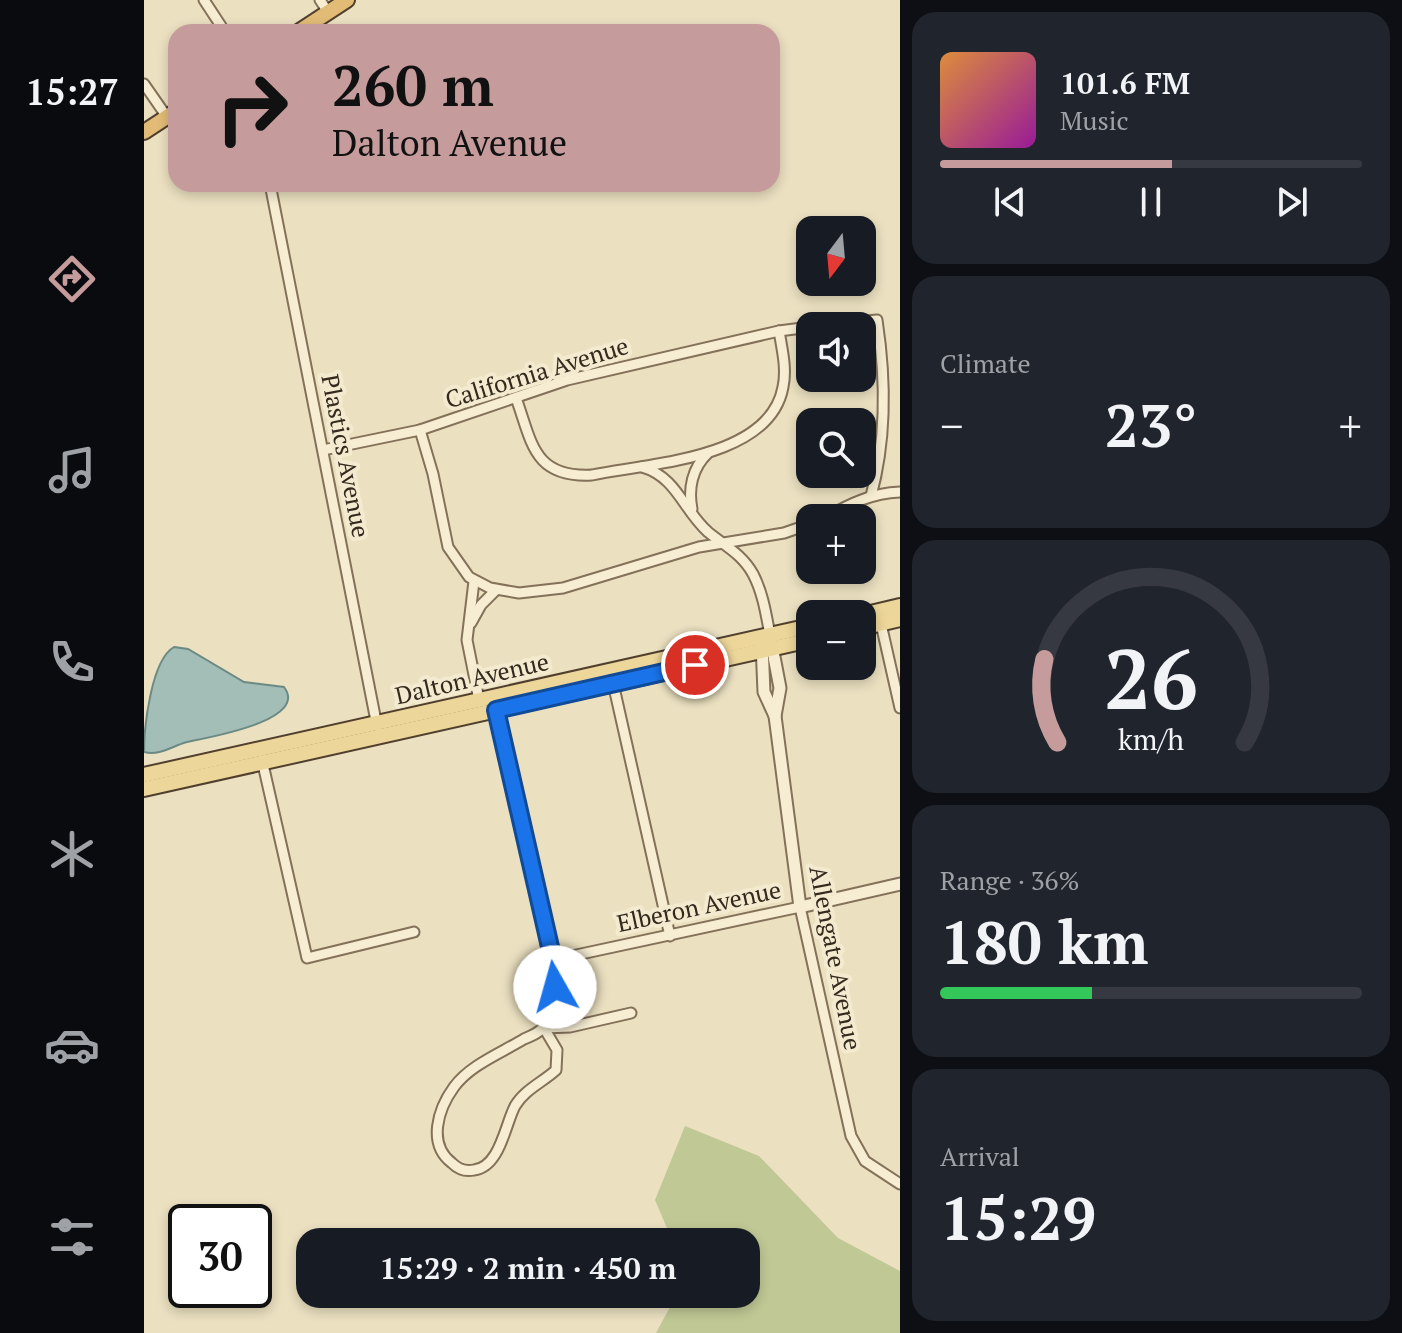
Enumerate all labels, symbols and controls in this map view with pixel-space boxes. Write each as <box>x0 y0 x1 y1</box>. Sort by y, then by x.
text: 260 m <box>332 48 494 122</box>
icon: right <box>200 56 304 160</box>
text: 101.6 FM <box>1060 63 1190 103</box>
text: 15:27 <box>25 68 119 115</box>
text: Music <box>1060 103 1129 137</box>
text: Dalton Avenue <box>332 119 567 166</box>
icon: previous <box>988 180 1032 224</box>
icon: pause <box>1129 180 1173 224</box>
icon: next <box>1270 180 1314 224</box>
north arrow <box>796 216 876 296</box>
map controls <box>796 216 876 680</box>
icon: directions <box>44 251 100 307</box>
button: sound <box>796 312 876 392</box>
street label: California Avenue <box>441 329 632 415</box>
text: Climate <box>940 346 1031 380</box>
street label: Plastics Avenue <box>314 371 377 540</box>
text: 23° <box>1105 385 1197 464</box>
text: − <box>940 396 963 455</box>
text: + <box>1339 396 1362 455</box>
button: search <box>796 408 876 488</box>
icon: music <box>44 442 100 498</box>
button: + <box>796 504 876 584</box>
button: − <box>796 600 876 680</box>
text: 26 <box>1104 622 1198 732</box>
pin <box>661 631 729 699</box>
icon: phone <box>44 634 100 690</box>
icon: arrive <box>673 643 717 687</box>
street label: Dalton Avenue <box>392 645 552 711</box>
text: km/h <box>1118 720 1184 758</box>
icon: climate <box>44 826 100 882</box>
street label: Allengate Avenue <box>802 863 870 1053</box>
text: Range · 36% <box>940 863 1079 897</box>
street label: Elberon Avenue <box>614 873 784 939</box>
text: 180 km <box>940 902 1148 981</box>
position arrow <box>513 945 597 1029</box>
icon: car <box>44 1017 100 1073</box>
text: Arrival <box>940 1139 1020 1173</box>
text: 15:29 <box>940 1178 1096 1257</box>
speed limit sign: 30 <box>168 1204 272 1308</box>
icon: filters <box>44 1209 100 1265</box>
text: 15:29 · 2 min · 450 m <box>380 1248 676 1288</box>

